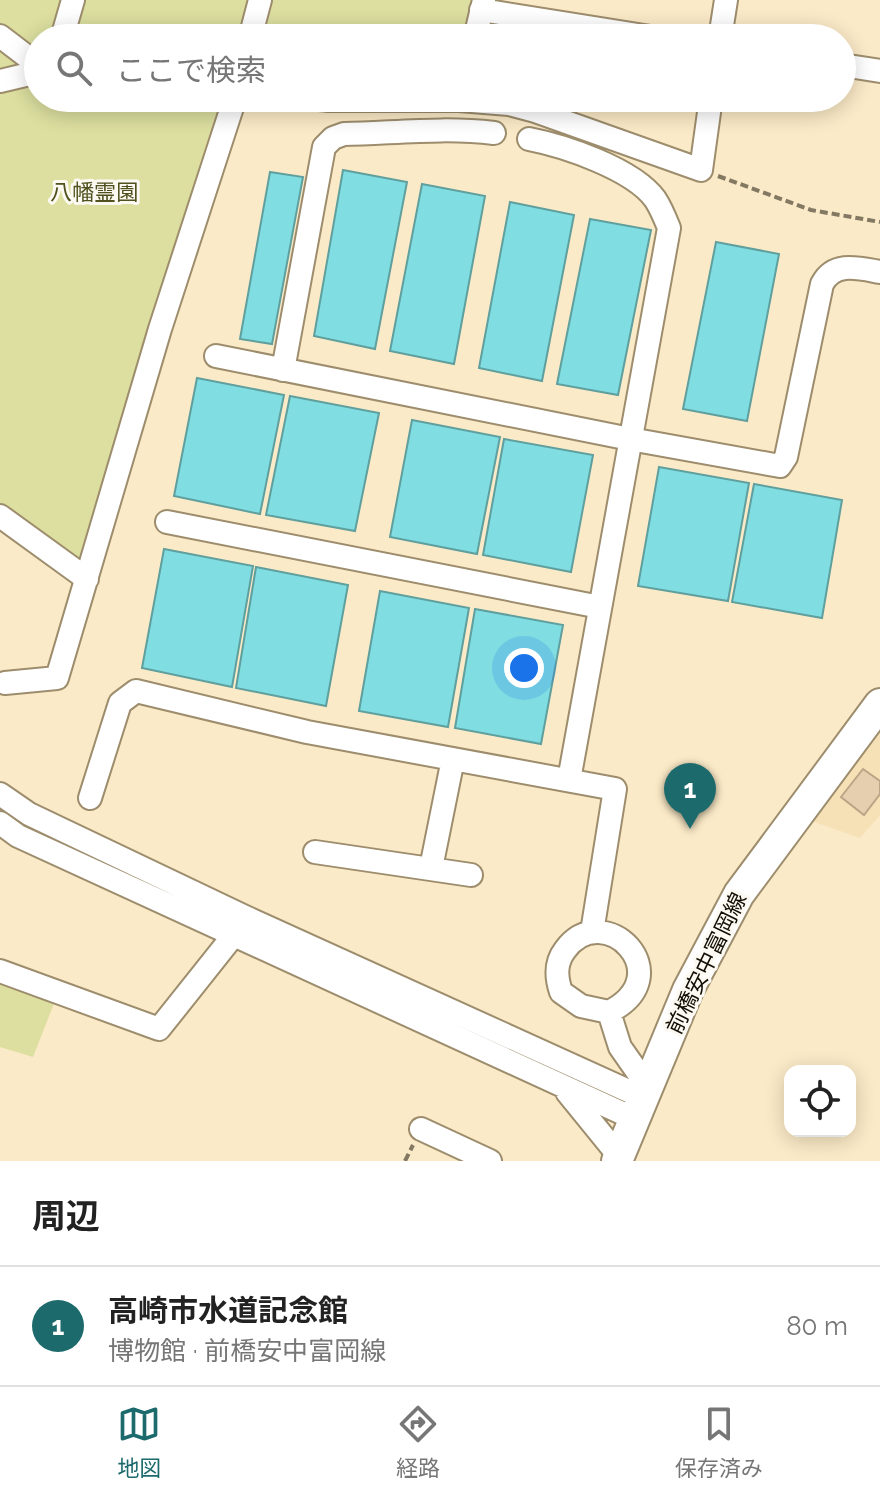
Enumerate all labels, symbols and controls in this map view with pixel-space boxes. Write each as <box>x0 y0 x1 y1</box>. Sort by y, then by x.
search box <box>24 24 856 112</box>
icon: search <box>52 46 96 90</box>
text: ここで検索 <box>116 53 266 88</box>
park label: 八幡霊園 <box>50 179 138 205</box>
your location <box>504 648 544 688</box>
pin: 1 <box>664 763 716 829</box>
street label: 前橋安中富岡線 <box>661 888 751 1038</box>
map controls <box>784 1065 856 1137</box>
button: locate <box>784 1065 856 1137</box>
text: 周辺 <box>32 1196 100 1236</box>
text: 高崎市水道記念館 <box>108 1293 348 1328</box>
text: 1 <box>52 1311 64 1341</box>
text: 80 m <box>786 1311 848 1341</box>
text: 博物館 · 前橋安中富岡線 <box>108 1336 386 1366</box>
tab: 地図 <box>117 1402 161 1482</box>
tab: 経路 <box>396 1402 440 1482</box>
tab: 保存済み <box>675 1402 763 1482</box>

